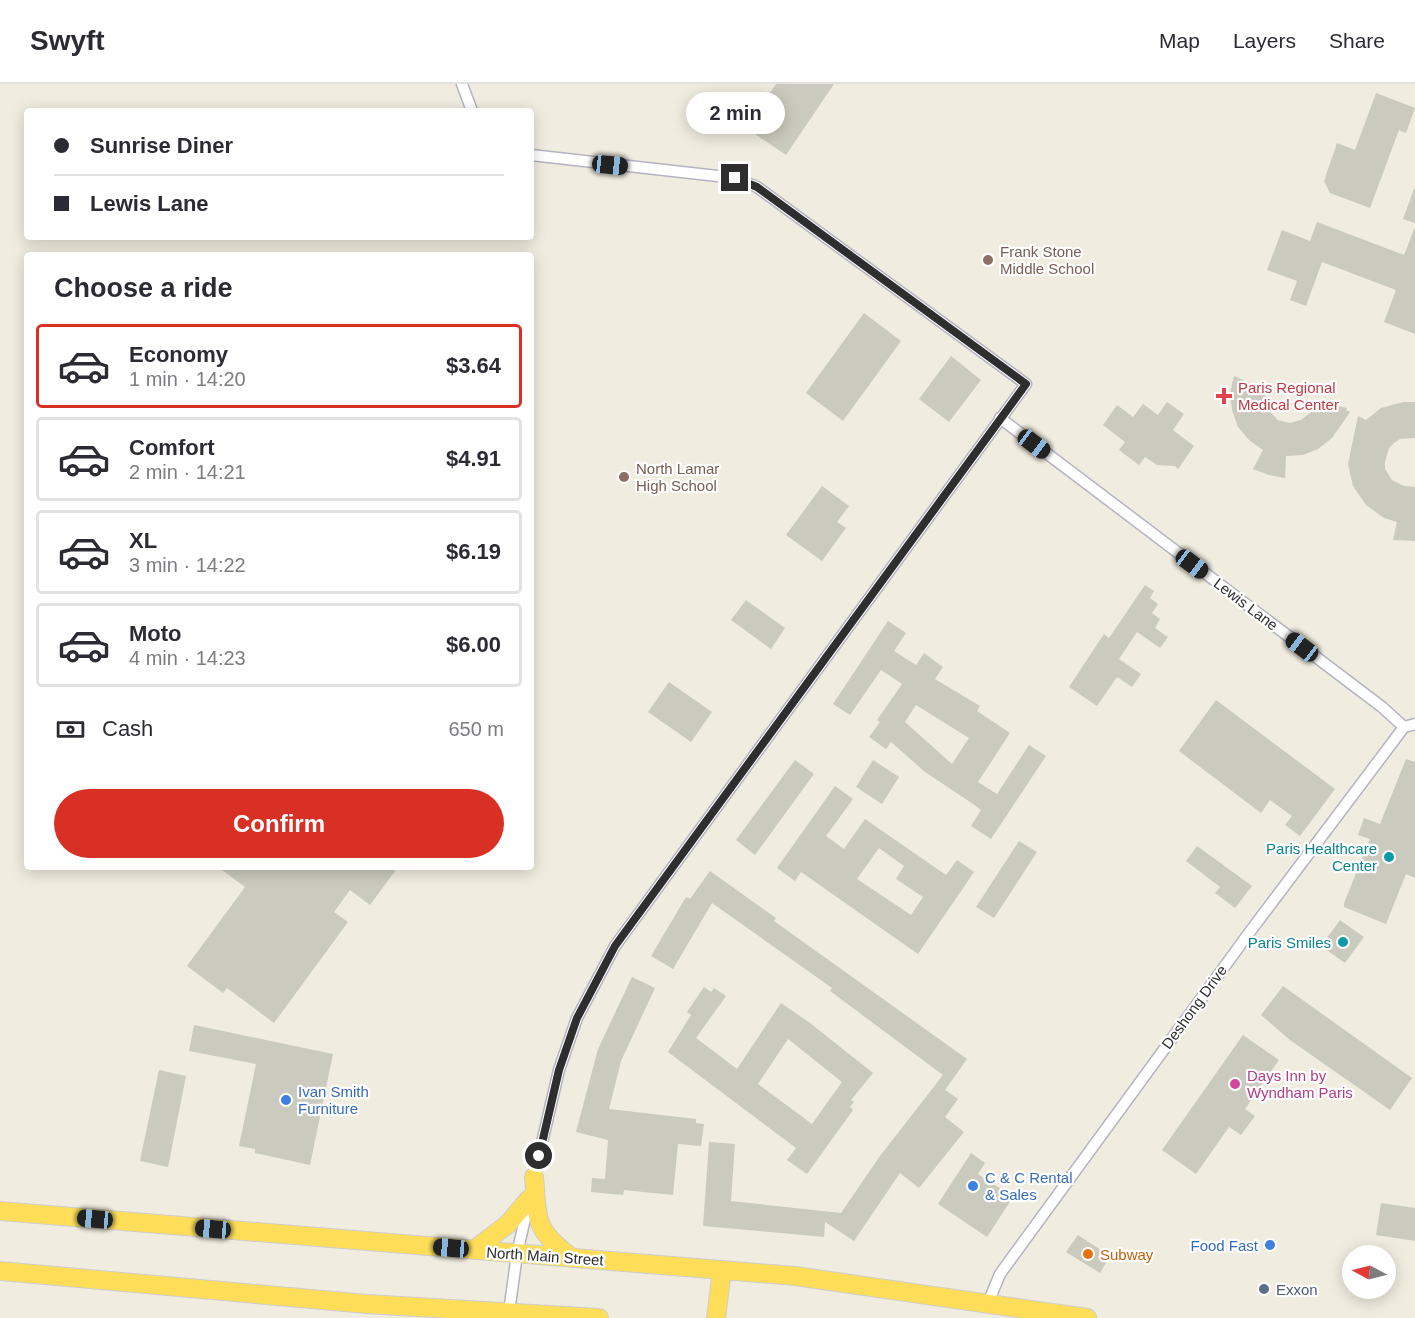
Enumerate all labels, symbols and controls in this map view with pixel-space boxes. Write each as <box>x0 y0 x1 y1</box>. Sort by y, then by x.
text: Swyft <box>30 25 105 56</box>
text: Map <box>1159 29 1200 52</box>
text: Layers <box>1233 29 1296 52</box>
text: Share <box>1329 29 1385 52</box>
callout: 2 min <box>686 91 784 133</box>
text: 2 min <box>709 102 762 124</box>
text: Sunrise Diner <box>90 133 233 158</box>
car <box>591 154 629 176</box>
route end <box>721 164 748 191</box>
text: Lewis Lane <box>90 191 209 216</box>
place label: Frank Stone Middle School <box>1000 243 1094 277</box>
marker: Frank Stone Middle School <box>981 253 995 267</box>
text: Choose a ride <box>54 273 233 303</box>
icon: car <box>57 339 111 393</box>
text: Economy <box>129 342 228 367</box>
text: $3.64 <box>446 353 501 378</box>
text: 1 min · 14:20 <box>129 368 246 390</box>
place label: Paris Regional Medical Center <box>1238 379 1339 413</box>
marker: Paris Regional Medical Center <box>1215 387 1233 405</box>
car <box>1014 426 1054 462</box>
icon: car <box>57 432 111 486</box>
text: Comfort <box>129 435 215 460</box>
text: $4.91 <box>446 446 501 471</box>
place label: North Lamar High School <box>636 460 719 494</box>
text: 2 min · 14:21 <box>129 461 246 483</box>
marker: North Lamar High School <box>617 470 631 484</box>
icon: car <box>57 525 111 579</box>
text: XL <box>129 528 157 553</box>
text: $6.19 <box>446 539 501 564</box>
car <box>1172 546 1212 582</box>
text: 3 min · 14:22 <box>129 554 246 576</box>
street label: Lewis Lane <box>1211 574 1281 634</box>
icon: car <box>57 618 111 672</box>
text: Moto <box>129 621 182 646</box>
car <box>1282 629 1322 665</box>
text: $6.00 <box>446 632 501 657</box>
text: 4 min · 14:23 <box>129 647 246 669</box>
icon: cash <box>54 713 87 746</box>
text: Cash <box>102 716 153 741</box>
text: 650 m <box>448 718 504 740</box>
button: Confirm <box>54 789 504 858</box>
place label: Paris Healthcare Center <box>1266 840 1377 874</box>
marker: Paris Healthcare Center <box>1382 850 1396 864</box>
place label: Paris Smiles <box>1248 934 1331 951</box>
marker: Paris Smiles <box>1336 935 1350 949</box>
street label: Deshong Drive <box>1158 962 1230 1052</box>
place label: Days Inn by Wyndham Paris <box>1247 1067 1353 1101</box>
marker: Days Inn by Wyndham Paris <box>1228 1077 1242 1091</box>
place label: Ivan Smith Furniture <box>298 1083 369 1117</box>
marker: Ivan Smith Furniture <box>279 1093 293 1107</box>
route start <box>525 1142 552 1169</box>
place label: C & C Rental & Sales <box>985 1169 1073 1203</box>
marker: C & C Rental & Sales <box>966 1179 980 1193</box>
car <box>76 1208 114 1230</box>
car <box>194 1218 232 1240</box>
car <box>432 1237 470 1259</box>
place label: Food Fast <box>1190 1237 1259 1254</box>
marker: Food Fast <box>1263 1238 1277 1252</box>
street label: North Main Street <box>486 1243 605 1269</box>
north arrow <box>1342 1245 1396 1299</box>
map controls <box>1342 1245 1396 1299</box>
place label: Subway <box>1100 1246 1154 1263</box>
marker: Subway <box>1081 1247 1095 1261</box>
place label: Exxon <box>1276 1281 1318 1298</box>
marker: Exxon <box>1257 1282 1271 1296</box>

